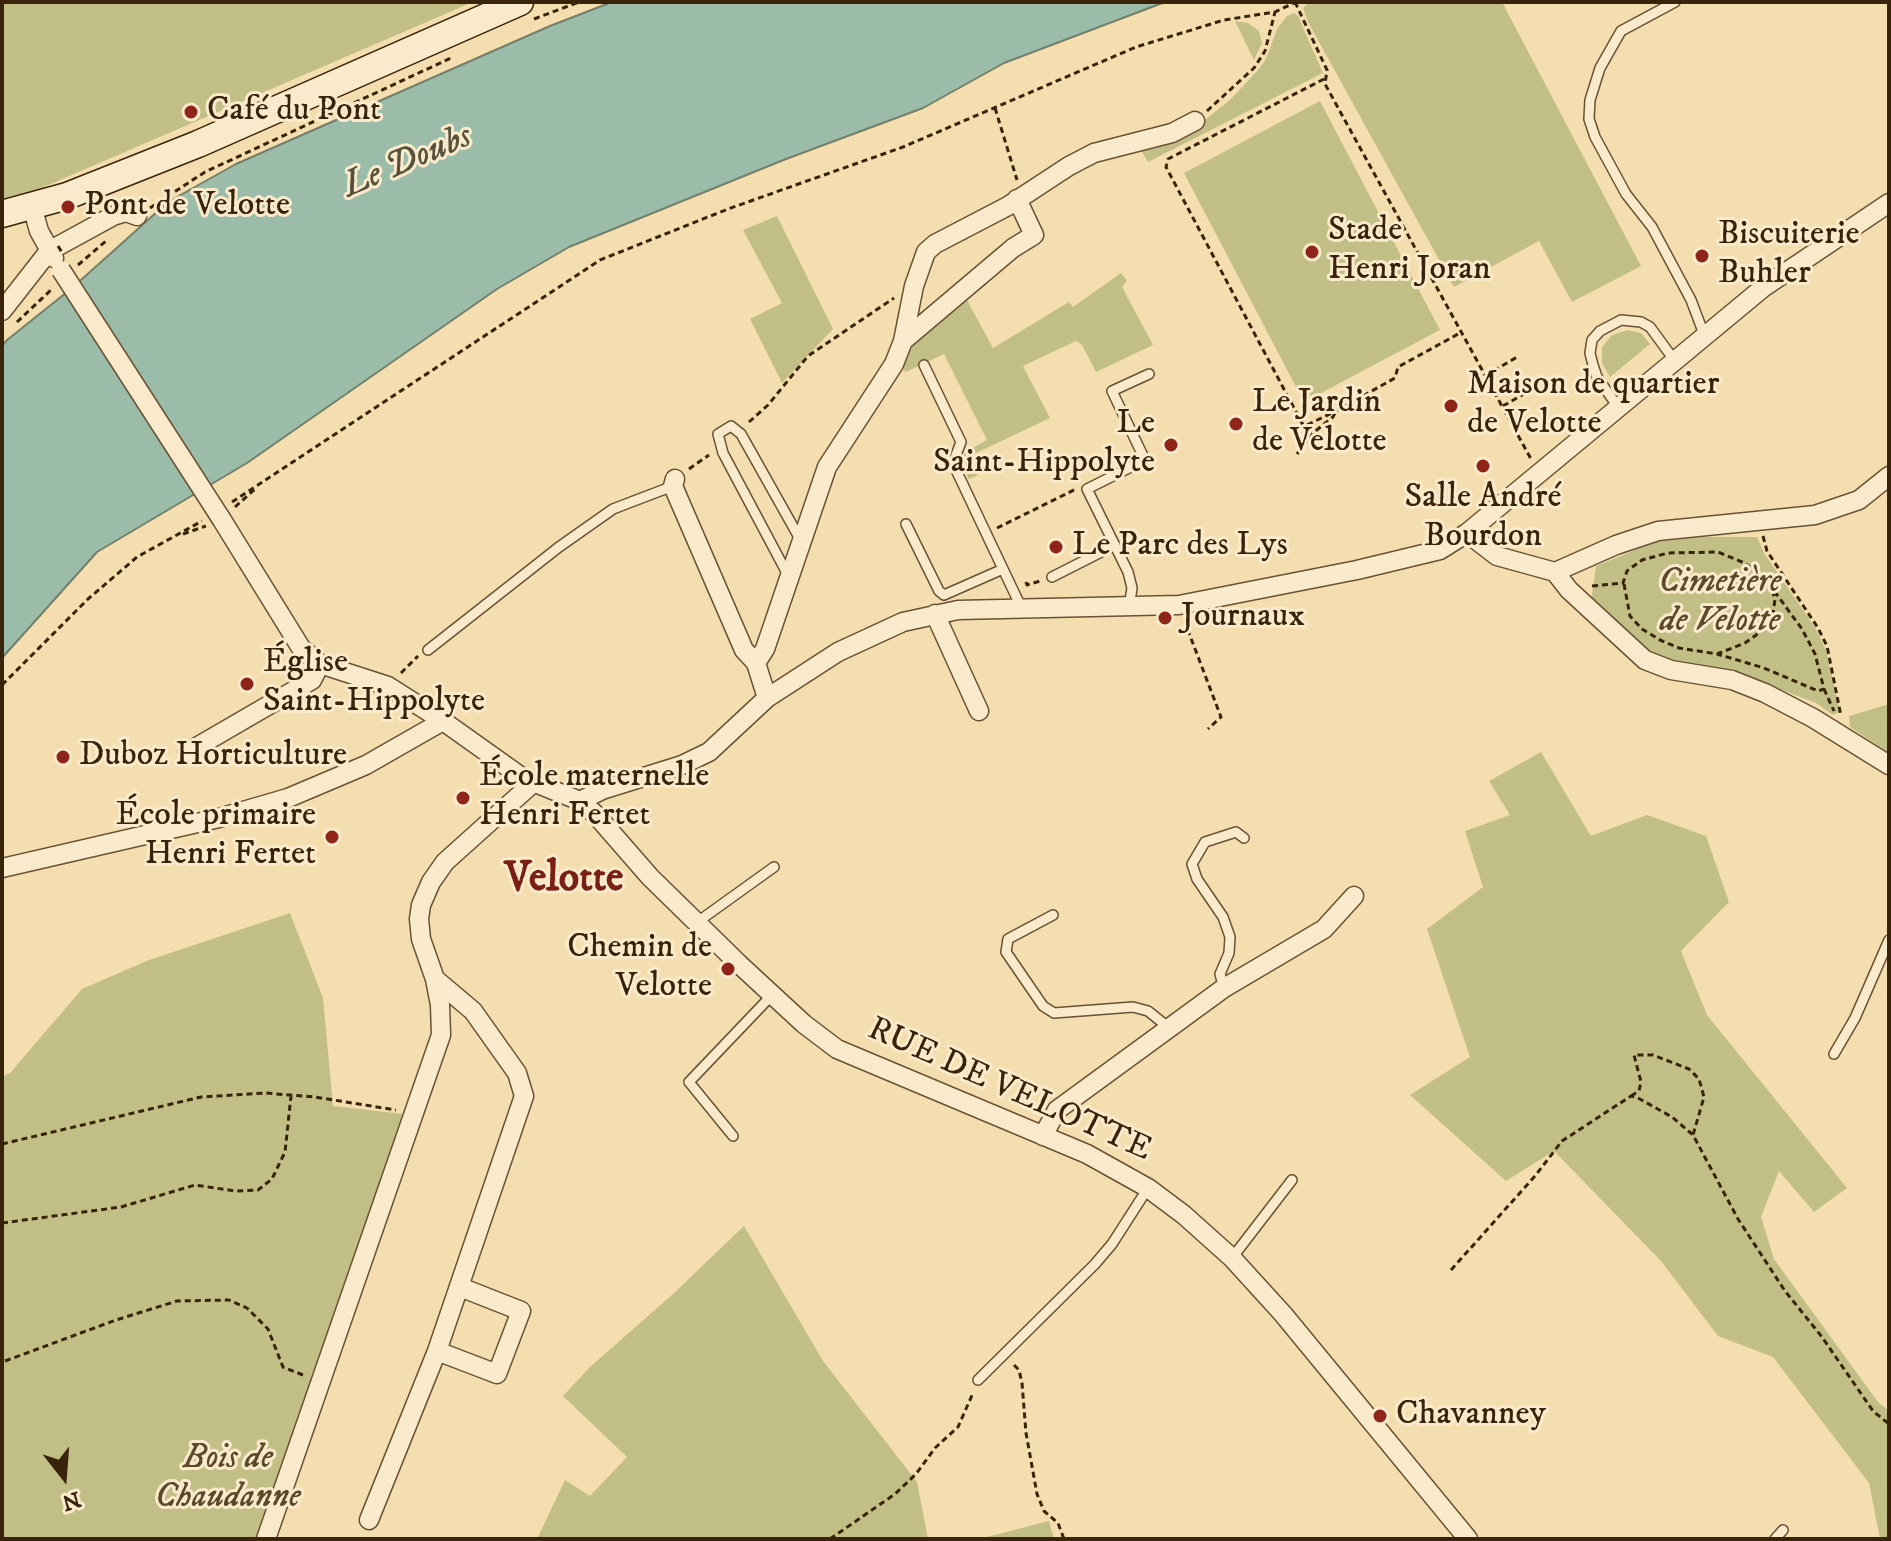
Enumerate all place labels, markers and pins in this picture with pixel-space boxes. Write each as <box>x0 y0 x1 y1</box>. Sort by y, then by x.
place label: Café du Pont <box>207 92 381 132</box>
marker: Café du Pont <box>182 103 200 121</box>
place label: Pont de Velotte <box>84 187 290 227</box>
marker: Pont de Velotte <box>59 198 77 216</box>
place label: Stade Henri Joran <box>1328 212 1491 292</box>
place label: Biscuiterie Buhler <box>1718 216 1860 296</box>
marker: Stade Henri Joran <box>1303 243 1321 261</box>
marker: Biscuiterie Buhler <box>1693 247 1711 265</box>
place label: Maison de quartier de Velotte <box>1467 366 1719 446</box>
place label: Le Jardin de Velotte <box>1252 384 1387 464</box>
marker: Maison de quartier de Velotte <box>1442 397 1460 415</box>
place label: Le Saint-Hippolyte <box>933 405 1155 484</box>
marker: Le Jardin de Velotte <box>1227 415 1245 433</box>
marker: Le Saint-Hippolyte <box>1162 436 1180 454</box>
marker: Salle André Bourdon <box>1474 457 1492 475</box>
place label: Salle André Bourdon <box>1405 479 1561 558</box>
place label: Le Parc des Lys <box>1072 527 1288 567</box>
marker: Le Parc des Lys <box>1047 538 1065 556</box>
place label: Journaux <box>1181 598 1305 638</box>
marker: Journaux <box>1156 609 1174 627</box>
place label: Église Saint-Hippolyte <box>263 644 485 724</box>
marker: Église Saint-Hippolyte <box>238 675 256 693</box>
place label: Duboz Horticulture <box>79 737 347 777</box>
marker: Duboz Horticulture <box>54 748 72 766</box>
place label: École maternelle Henri Fertet <box>479 758 709 838</box>
marker: École maternelle Henri Fertet <box>454 789 472 807</box>
place label: École primaire Henri Fertet <box>116 797 316 876</box>
marker: École primaire Henri Fertet <box>323 828 341 846</box>
place label: Chemin de Velotte <box>567 929 712 1008</box>
marker: Chemin de Velotte <box>719 960 737 978</box>
place label: Chavanney <box>1396 1396 1546 1436</box>
marker: Chavanney <box>1371 1407 1389 1425</box>

